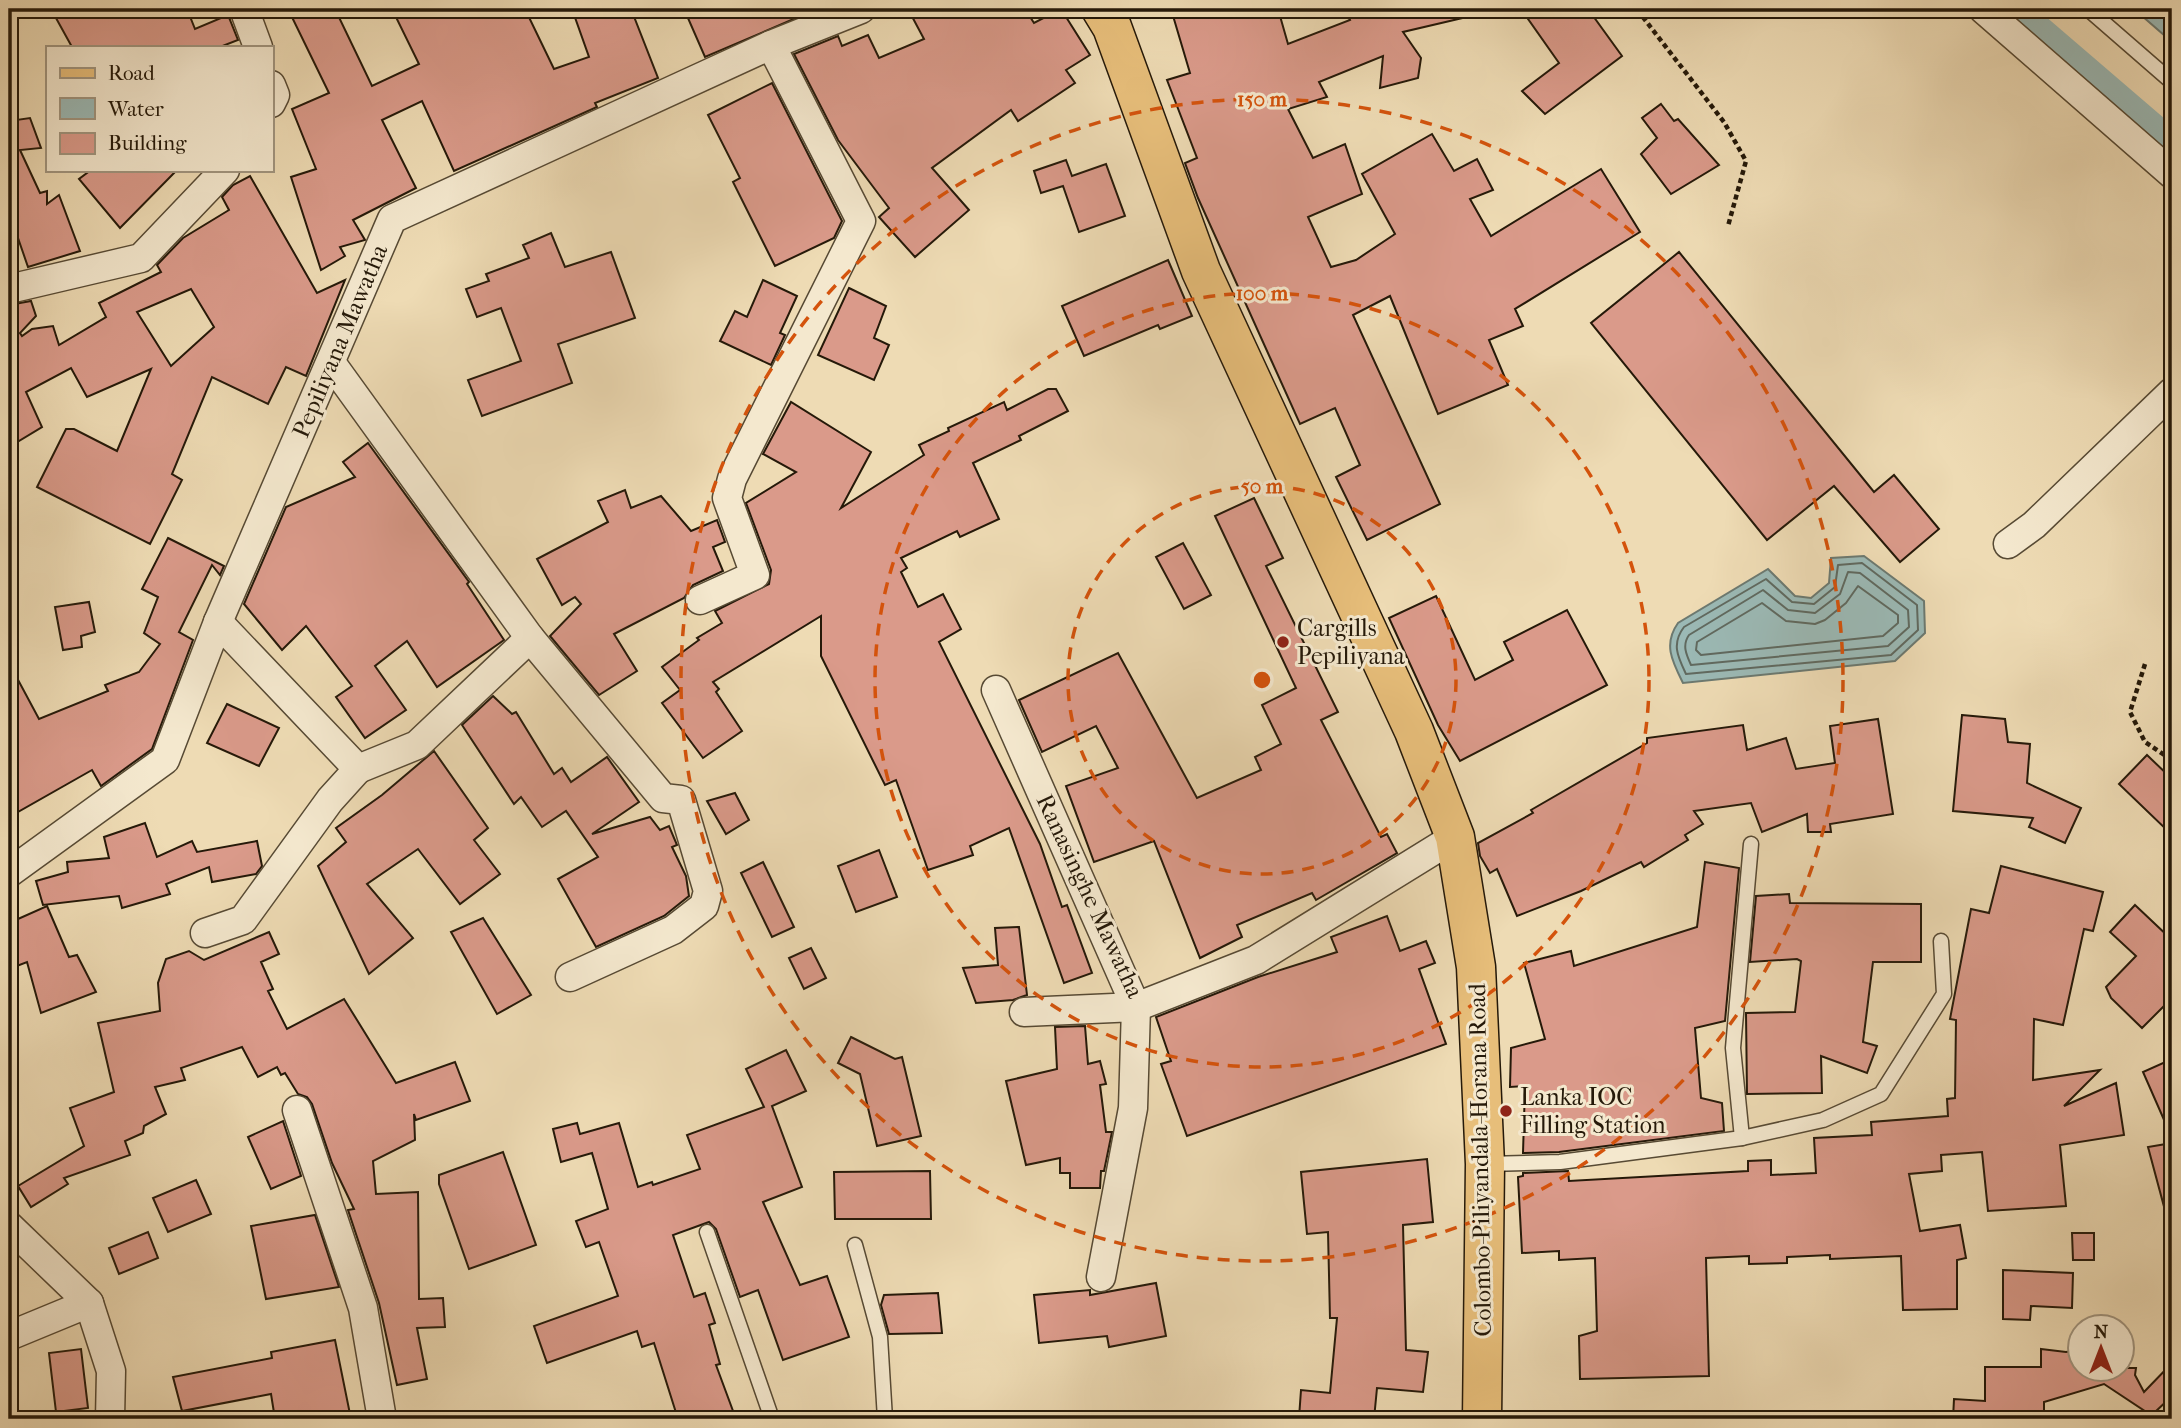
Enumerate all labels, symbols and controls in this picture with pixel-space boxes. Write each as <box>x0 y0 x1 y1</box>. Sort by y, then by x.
legend <box>46 46 273 172</box>
text: Road <box>108 61 155 85</box>
text: 150 m <box>1237 87 1288 111</box>
text: Water <box>107 97 164 121</box>
text: Building <box>108 131 187 155</box>
street label: Pepiliyana Mawatha <box>287 239 394 442</box>
text: 100 m <box>1236 281 1289 305</box>
text: 50 m <box>1241 474 1284 498</box>
place label: Cargills Pepiliyana <box>1297 614 1406 670</box>
marker: Cargills Pepiliyana <box>1275 634 1291 650</box>
centre of rings <box>1250 668 1274 692</box>
street label: Ranasinghe Mawatha <box>1031 790 1150 1003</box>
street label: Colombo-Piliyandala-Horana Road <box>1463 982 1497 1337</box>
place label: Lanka IOC Filling Station <box>1520 1083 1666 1139</box>
marker: Lanka IOC Filling Station <box>1498 1103 1514 1119</box>
north arrow <box>2066 1312 2136 1382</box>
text: N <box>2094 1321 2109 1343</box>

